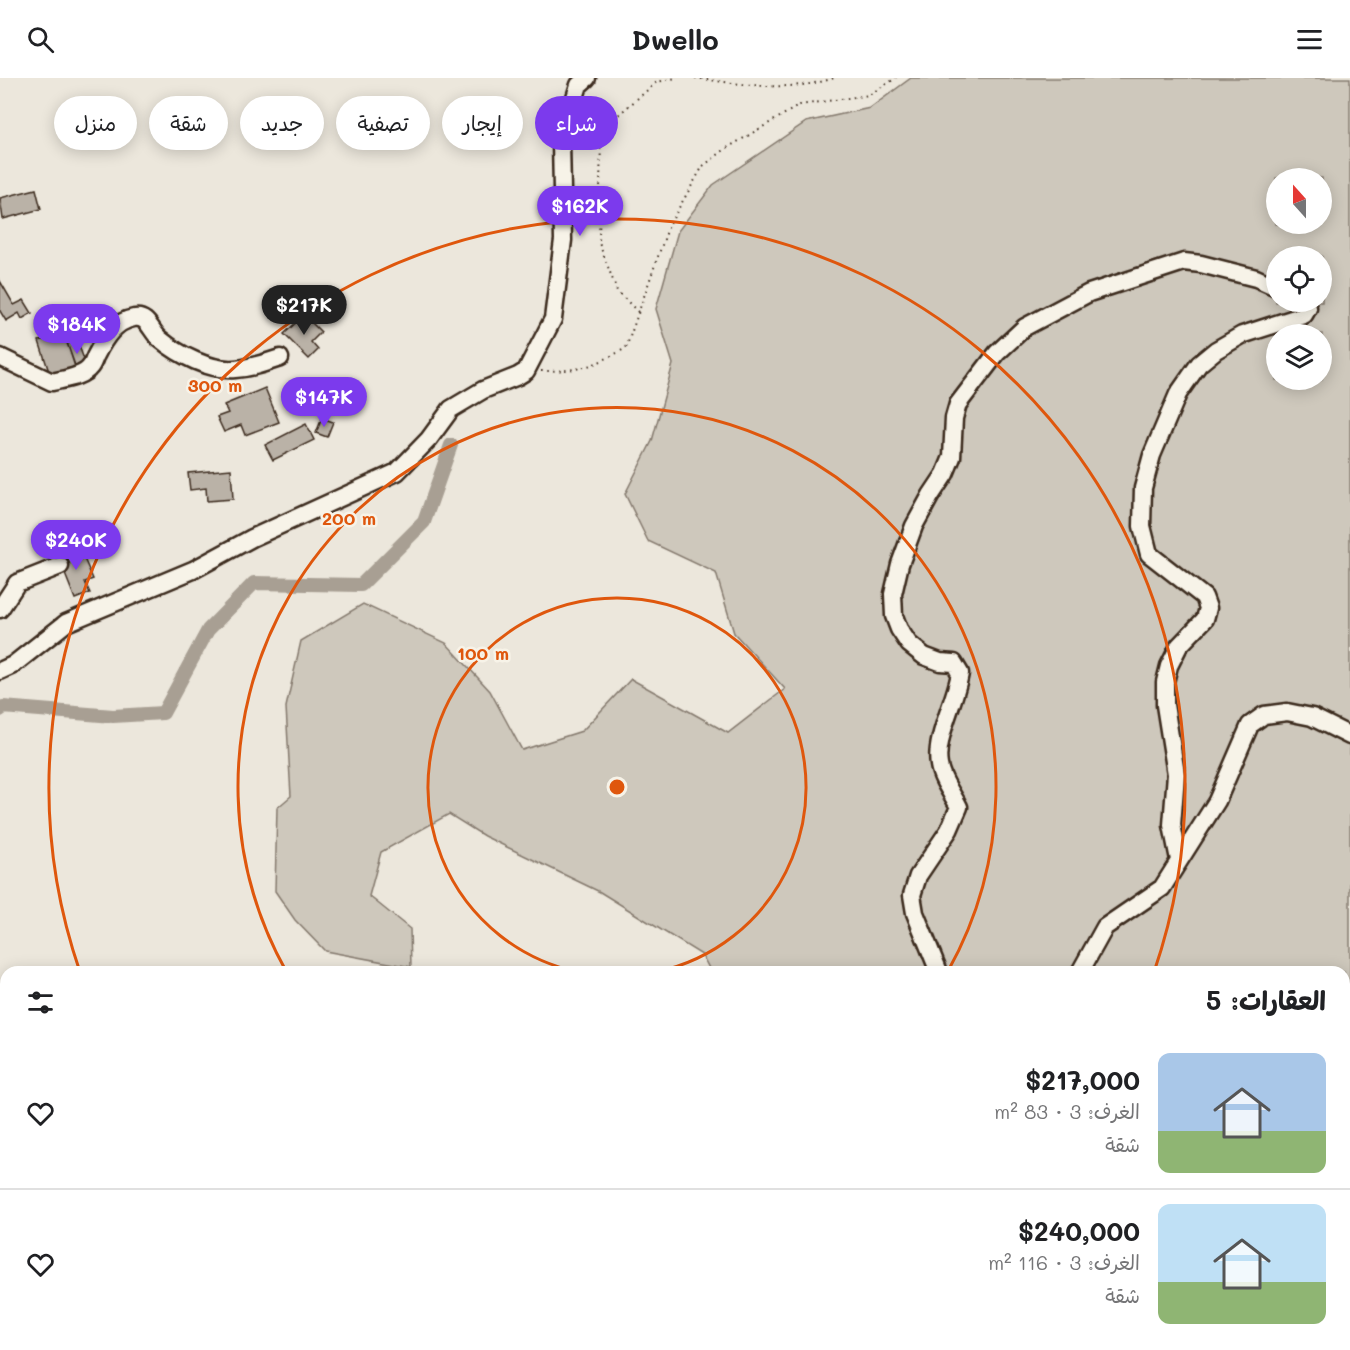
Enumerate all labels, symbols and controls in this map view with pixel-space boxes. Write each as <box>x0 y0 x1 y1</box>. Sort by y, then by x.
text: Dwello <box>631 22 719 57</box>
icon: search <box>24 23 57 56</box>
icon: menu <box>1293 23 1326 56</box>
chip: منزل <box>54 96 137 150</box>
chip: شقة <box>149 96 228 150</box>
chip: جديد <box>240 96 324 150</box>
chip: تصفية <box>336 96 430 150</box>
chip: إيجار <box>442 96 523 150</box>
chip: شراء <box>535 96 618 150</box>
north arrow <box>1266 168 1332 234</box>
map controls <box>1266 168 1332 390</box>
pin: $162K <box>538 186 622 237</box>
text: $162K <box>551 192 609 218</box>
button: locate <box>1266 246 1332 312</box>
pin: $217K <box>262 285 346 336</box>
text: $217K <box>276 291 332 317</box>
pin: $184K <box>35 304 119 355</box>
text: $184K <box>47 310 107 336</box>
button: layers <box>1266 324 1332 390</box>
text: 300 m <box>188 373 242 397</box>
pin: $147K <box>282 377 366 428</box>
text: $147K <box>295 383 353 409</box>
text: 200 m <box>322 506 376 530</box>
pin: $240K <box>34 520 118 571</box>
text: $240K <box>45 526 107 552</box>
text: 100 m <box>457 641 509 665</box>
centre of rings <box>607 777 627 797</box>
text: العقارات: 5 <box>1206 983 1326 1017</box>
icon: filters <box>24 986 57 1019</box>
text: $217,000 <box>1025 1063 1140 1097</box>
icon: home <box>1206 1077 1278 1149</box>
icon: heart <box>24 1097 57 1130</box>
text: الغرف: 3 · 83 m² <box>994 1098 1140 1124</box>
text: شقة <box>1105 1131 1140 1157</box>
text: $240,000 <box>1018 1214 1140 1248</box>
icon: home <box>1206 1228 1278 1300</box>
icon: heart <box>24 1248 57 1281</box>
text: الغرف: 3 · 116 m² <box>988 1249 1140 1275</box>
text: شقة <box>1105 1282 1140 1308</box>

